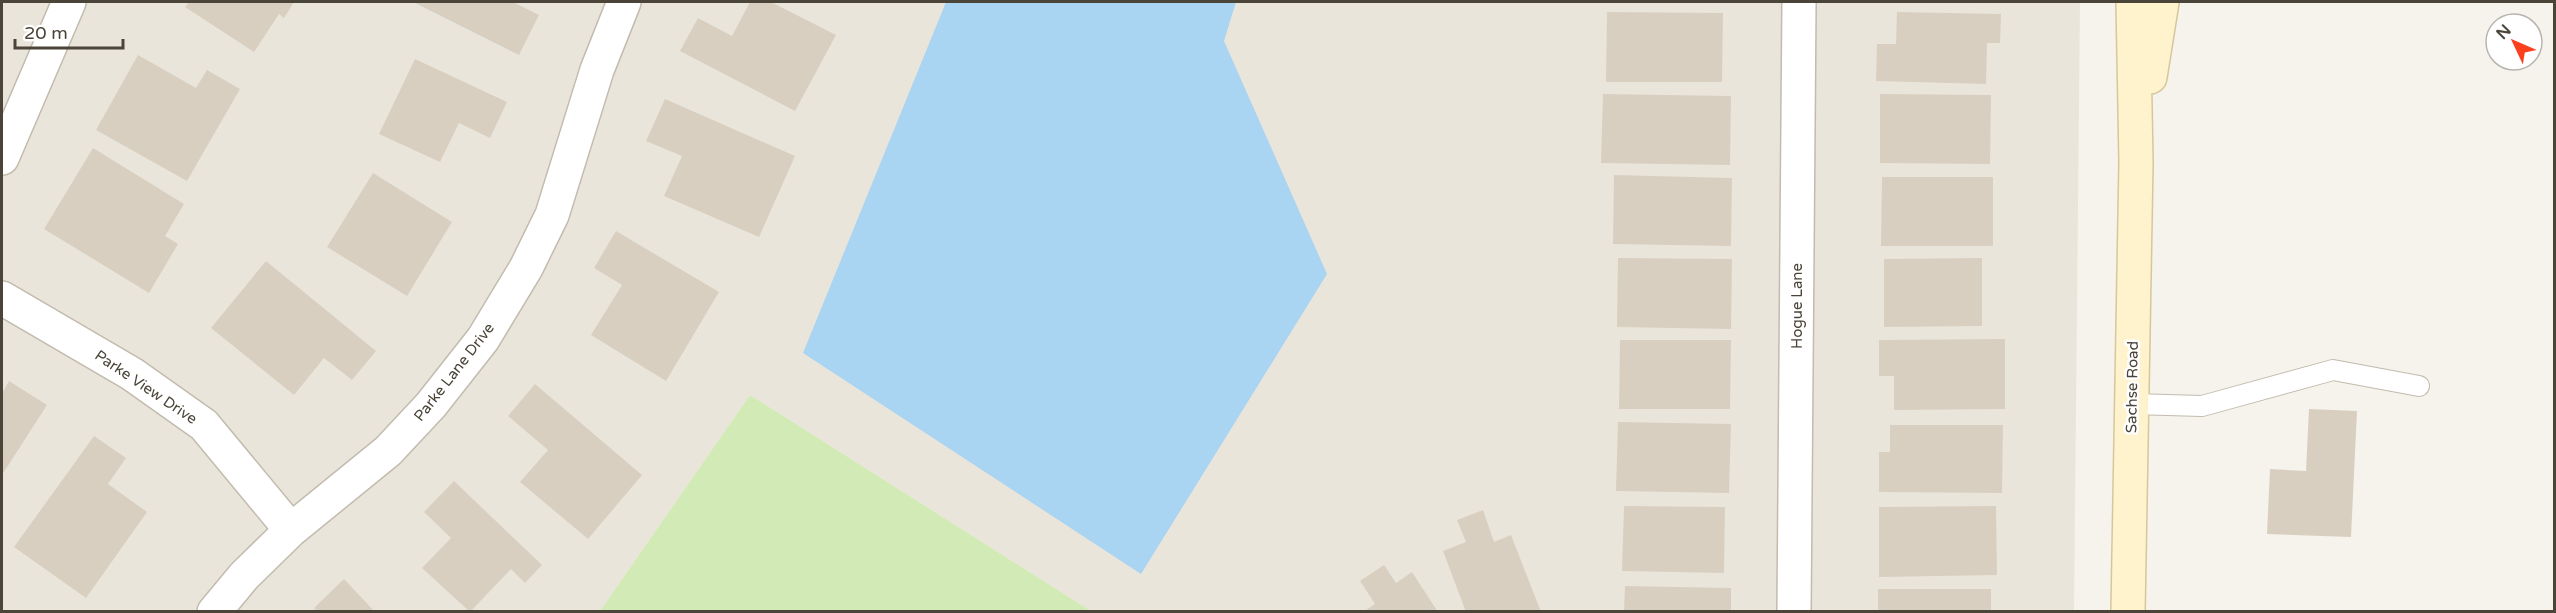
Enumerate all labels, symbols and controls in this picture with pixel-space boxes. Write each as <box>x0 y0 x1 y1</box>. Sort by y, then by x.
scale bar <box>15 12 123 50</box>
north arrow <box>2484 12 2544 72</box>
text: N <box>2492 21 2516 44</box>
text: 20 m <box>24 22 68 44</box>
street label: Hogue Lane <box>1788 263 1806 349</box>
street label: Parke Lane Drive <box>410 319 498 425</box>
street label: Sachse Road <box>2122 341 2142 433</box>
street label: Parke View Drive <box>91 346 201 428</box>

